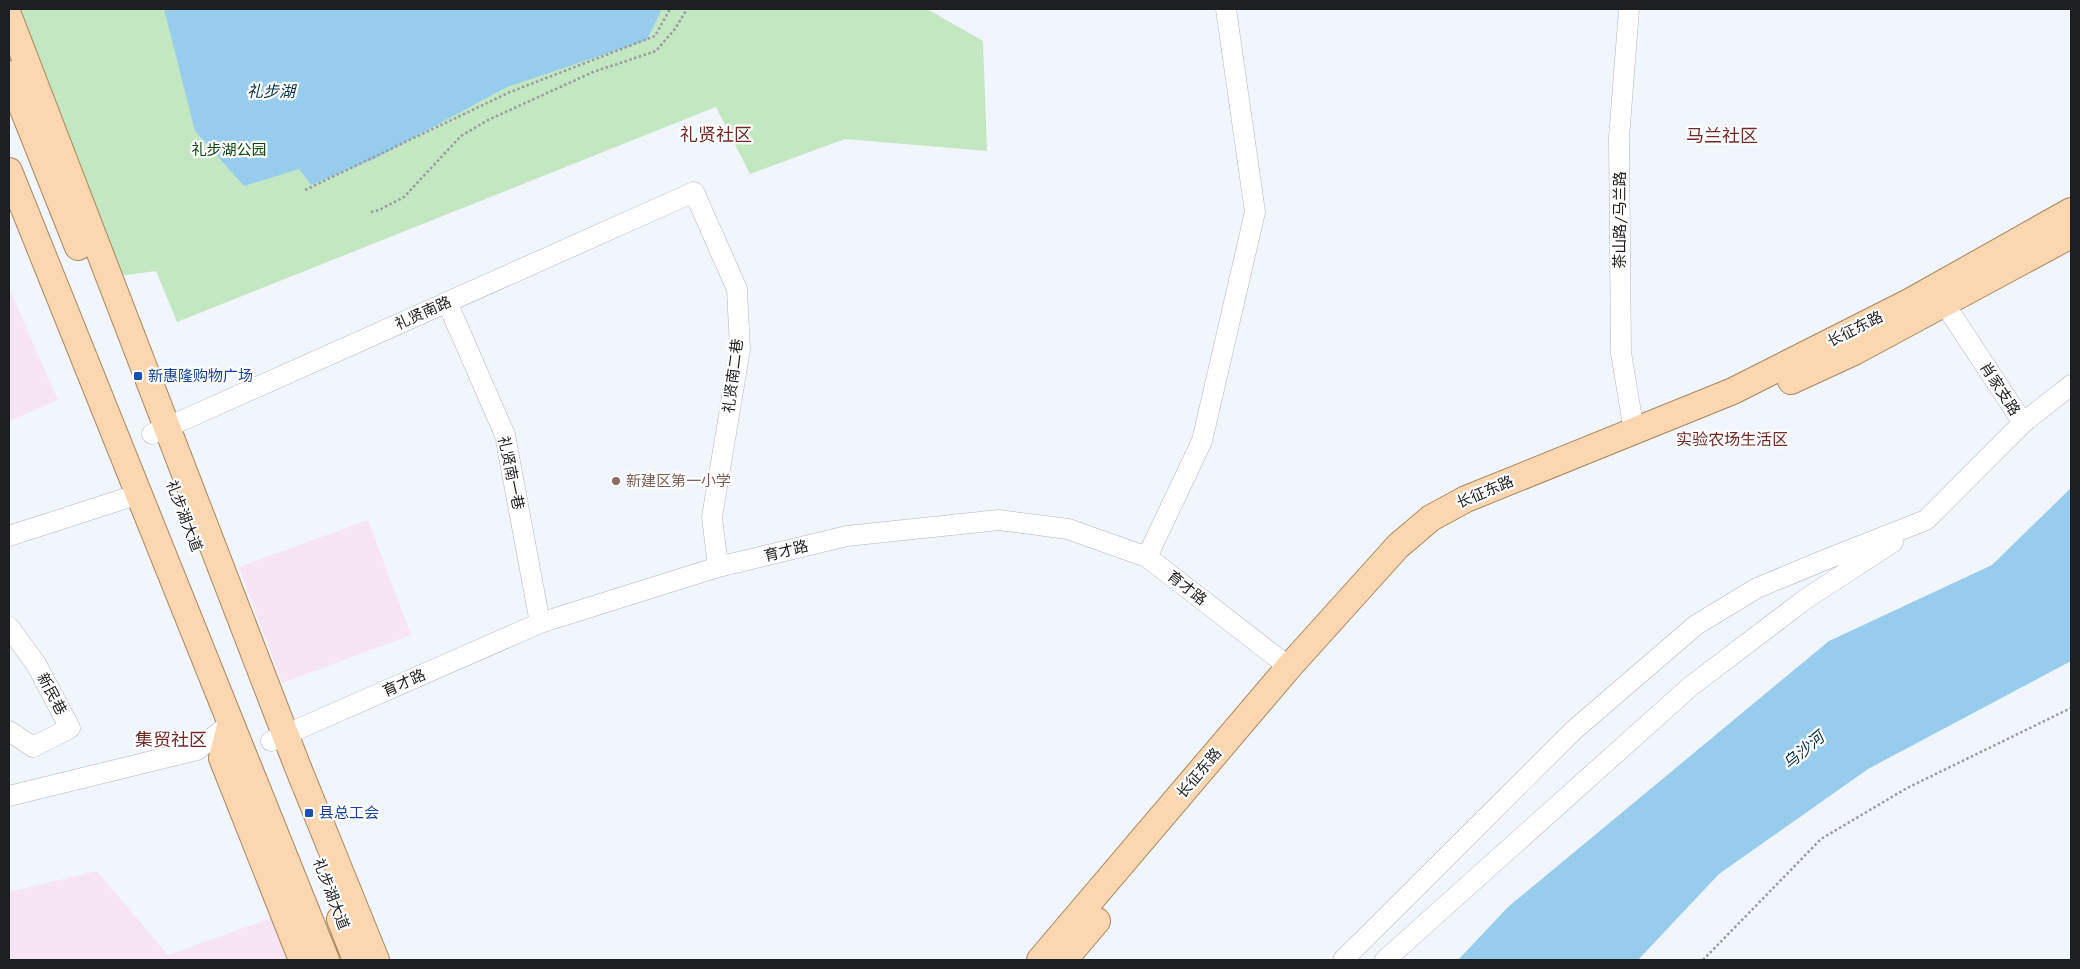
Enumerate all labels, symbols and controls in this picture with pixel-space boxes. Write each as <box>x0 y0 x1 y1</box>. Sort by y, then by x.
water label: 礼步湖 <box>247 80 298 103</box>
district label: 礼贤社区 <box>680 122 752 148</box>
district label: 马兰社区 <box>1686 123 1758 149</box>
park label: 礼步湖公园 <box>191 139 267 161</box>
street label: 茶山路/马兰路 <box>1609 171 1631 269</box>
street label: 礼贤南路 <box>391 291 455 335</box>
street label: 长征东路 <box>1823 306 1887 352</box>
street label: 礼贤南二巷 <box>718 337 748 415</box>
street label: 肖家支路 <box>1974 358 2026 420</box>
place label: 新惠隆购物广场 <box>148 365 253 387</box>
marker: 新惠隆购物广场 <box>132 370 144 382</box>
district label: 实验农场生活区 <box>1676 428 1788 451</box>
street label: 礼贤南一巷 <box>492 434 530 512</box>
place label: 新建区第一小学 <box>626 470 731 492</box>
street label: 长征东路 <box>1453 470 1517 514</box>
marker: 新建区第一小学 <box>610 475 622 487</box>
street label: 礼步湖大道 <box>160 477 208 555</box>
street label: 育才路 <box>761 535 811 567</box>
street label: 育才路 <box>1162 565 1212 611</box>
street label: 育才路 <box>379 664 429 702</box>
street label: 新民巷 <box>32 669 72 719</box>
water label: 乌沙河 <box>1778 724 1831 775</box>
district label: 集贸社区 <box>135 727 207 753</box>
street label: 长征东路 <box>1171 743 1227 803</box>
place label: 县总工会 <box>319 802 379 824</box>
marker: 县总工会 <box>303 807 315 819</box>
street label: 礼步湖大道 <box>307 855 355 933</box>

